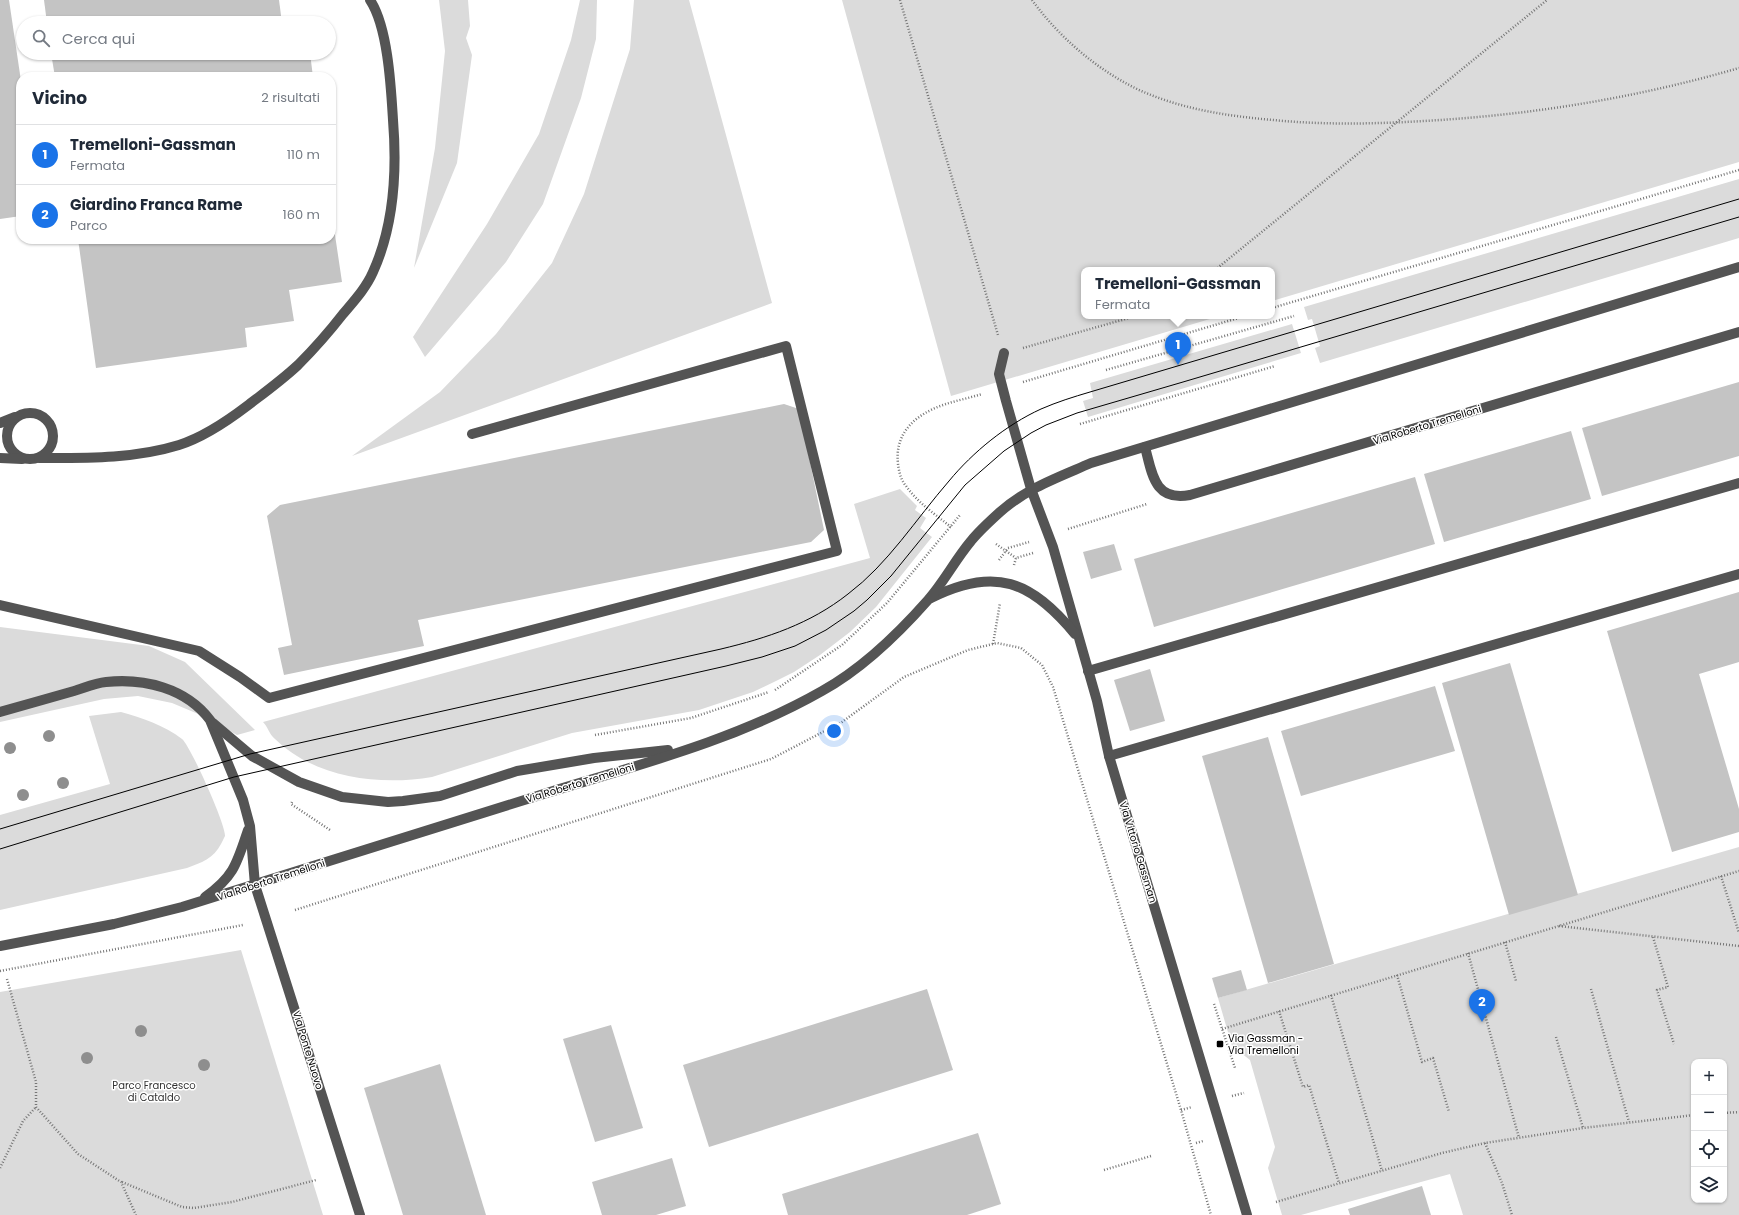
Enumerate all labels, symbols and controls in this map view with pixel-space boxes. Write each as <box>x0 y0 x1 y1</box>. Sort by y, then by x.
search box <box>16 16 336 60</box>
icon: search <box>30 27 52 49</box>
text: Cerca qui <box>62 28 135 49</box>
text: Vicino <box>32 86 87 110</box>
text: 2 risultati <box>261 88 320 107</box>
text: Tremelloni-Gassman <box>70 134 236 155</box>
text: 1 <box>43 145 47 164</box>
text: 110 m <box>287 145 320 164</box>
text: Fermata <box>70 156 125 175</box>
text: Giardino Franca Rame <box>70 194 242 215</box>
text: 2 <box>41 205 49 224</box>
text: 160 m <box>283 205 320 224</box>
text: Parco <box>70 216 107 235</box>
popup <box>1081 267 1275 319</box>
text: Tremelloni-Gassman <box>1095 273 1261 294</box>
text: Fermata <box>1095 295 1150 314</box>
pin: 1 <box>1165 332 1191 365</box>
street label: Via Roberto Tremelloni <box>1371 401 1483 449</box>
your location <box>824 721 844 741</box>
street label: Via Roberto Tremelloni <box>524 759 636 807</box>
street label: Via Vittorio Gassman <box>1115 799 1161 905</box>
street label: Via Roberto Tremelloni <box>215 855 327 905</box>
pin: 2 <box>1469 989 1495 1022</box>
street label: Via Ponte Nuovo <box>289 1009 327 1091</box>
place label: Via Gassman - Via Tremelloni <box>1228 1031 1303 1058</box>
marker: Via Gassman - Via Tremelloni <box>1215 1039 1225 1049</box>
map controls <box>1691 1059 1727 1203</box>
button: + <box>1691 1059 1727 1095</box>
park label: Parco Francesco di Cataldo <box>112 1078 196 1105</box>
button: − <box>1691 1095 1727 1131</box>
button: locate <box>1691 1131 1727 1167</box>
button: layers <box>1691 1167 1727 1203</box>

